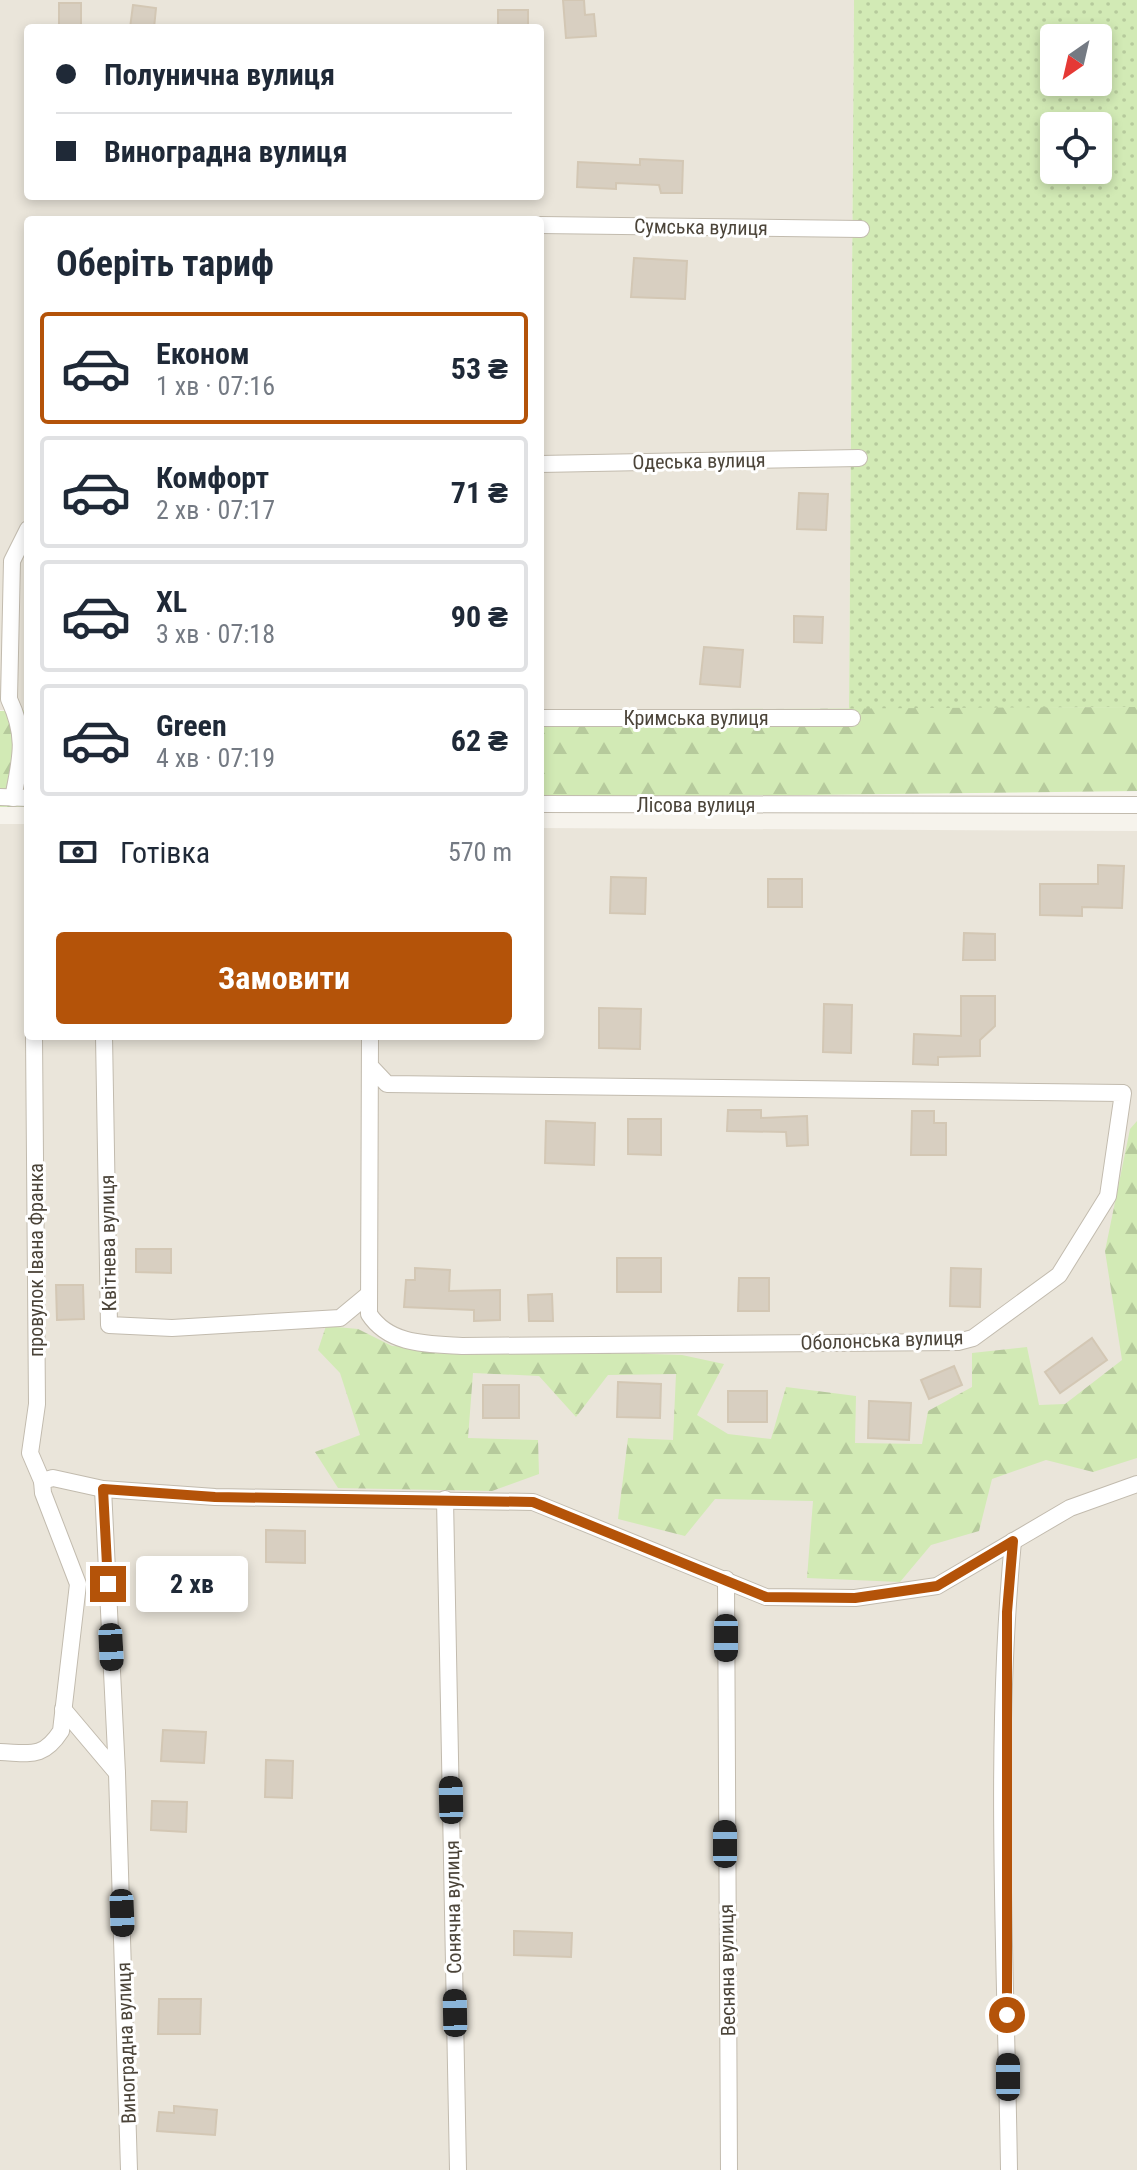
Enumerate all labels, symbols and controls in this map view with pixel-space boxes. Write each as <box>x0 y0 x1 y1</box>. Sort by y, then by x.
north arrow <box>1040 24 1112 96</box>
map controls <box>1040 24 1112 184</box>
text: Полунична вулиця <box>104 57 335 92</box>
button: locate <box>1040 112 1112 184</box>
text: Виноградна вулиця <box>104 134 347 169</box>
street label: Сумська вулиця <box>634 214 768 240</box>
text: Оберіть тариф <box>56 243 274 285</box>
icon: car <box>60 332 132 404</box>
text: Економ <box>156 336 250 371</box>
text: 53 ₴ <box>451 351 508 386</box>
text: 1 хв · 07:16 <box>156 371 275 401</box>
street label: Одеська вулиця <box>632 448 766 474</box>
icon: car <box>60 456 132 528</box>
text: Комфорт <box>156 460 269 495</box>
text: 71 ₴ <box>451 475 508 510</box>
text: 2 хв · 07:17 <box>156 495 275 525</box>
icon: car <box>60 580 132 652</box>
text: XL <box>156 584 187 619</box>
text: 90 ₴ <box>451 599 508 634</box>
text: 3 хв · 07:18 <box>156 619 275 649</box>
icon: car <box>60 704 132 776</box>
street label: Кримська вулиця <box>623 706 769 730</box>
text: Green <box>156 708 227 743</box>
text: 62 ₴ <box>451 723 508 758</box>
text: 4 хв · 07:19 <box>156 743 275 773</box>
street label: Лісова вулиця <box>637 793 755 817</box>
icon: cash <box>56 830 100 874</box>
text: Готівка <box>120 835 210 870</box>
text: 570 m <box>448 837 512 867</box>
button: Замовити <box>56 932 512 1024</box>
street label: провулок Івана Франка <box>24 1163 48 1357</box>
street label: Квітнева вулиця <box>95 1174 121 1312</box>
street label: Оболонська вулиця <box>800 1325 964 1355</box>
callout: 2 хв <box>136 1556 248 1612</box>
route end <box>90 1566 126 1602</box>
text: 2 хв <box>170 1569 214 1599</box>
car <box>714 1614 738 1662</box>
car <box>98 1622 124 1672</box>
car <box>439 1776 463 1824</box>
car <box>713 1820 737 1868</box>
street label: Сонячна вулиця <box>440 1840 466 1974</box>
car <box>109 1889 135 1937</box>
street label: Весняна вулиця <box>714 1904 740 2036</box>
street label: Виноградна вулиця <box>111 1962 141 2124</box>
car <box>443 1989 467 2037</box>
route start <box>989 1997 1025 2033</box>
car <box>996 2053 1020 2101</box>

